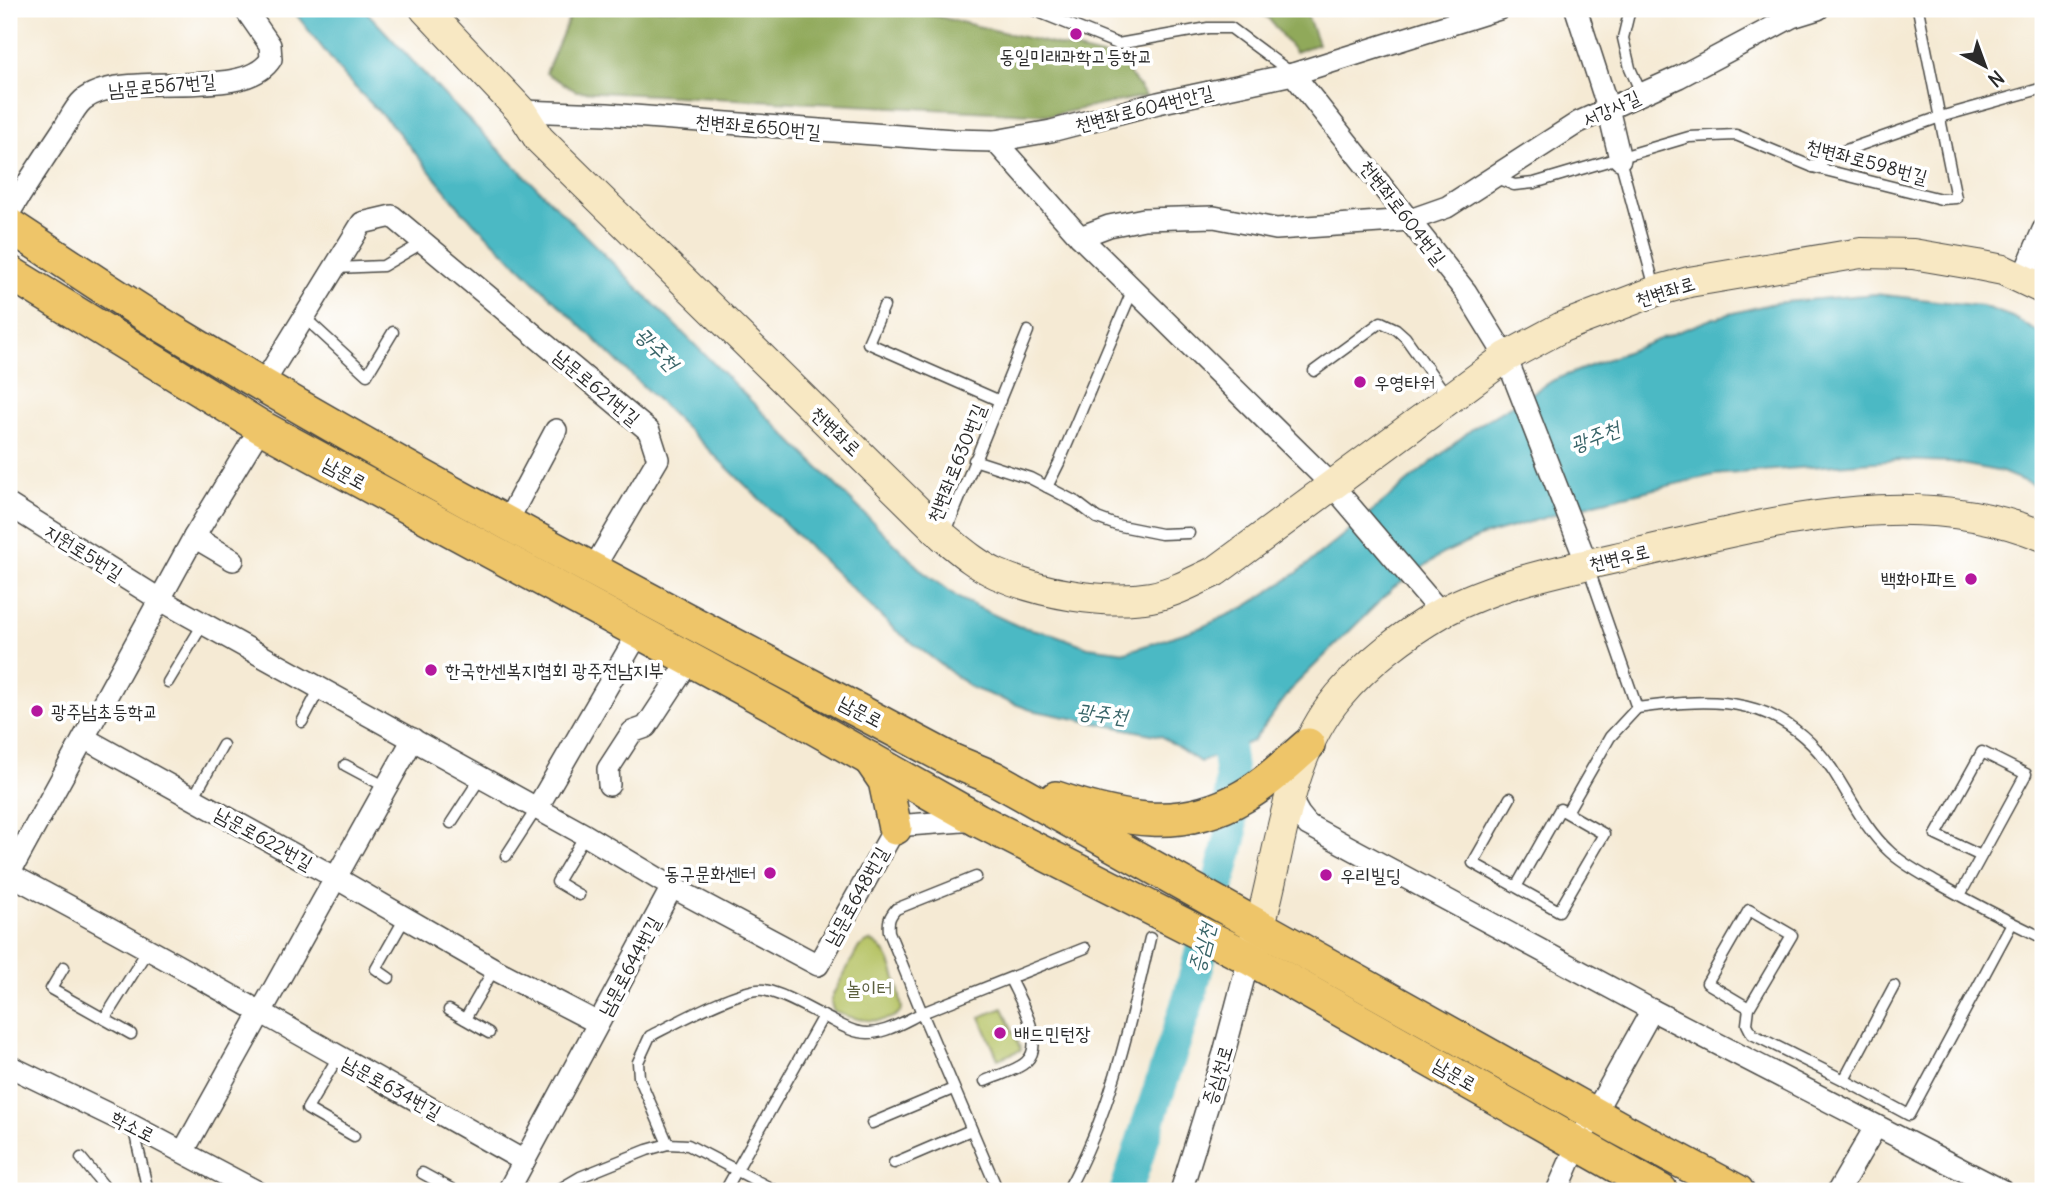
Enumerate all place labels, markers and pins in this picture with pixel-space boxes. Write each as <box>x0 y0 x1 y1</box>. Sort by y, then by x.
marker: 동일미래과학고등학교 <box>1068 26 1084 42</box>
place label: 동일미래과학고등학교 <box>1000 44 1152 68</box>
place label: 우영타워 <box>1374 370 1435 394</box>
marker: 우영타워 <box>1352 374 1368 390</box>
place label: 백화아파트 <box>1881 567 1957 591</box>
marker: 백화아파트 <box>1963 571 1979 587</box>
place label: 한국한센복지협회 광주전남지부 <box>445 658 664 682</box>
marker: 한국한센복지협회 광주전남지부 <box>423 662 439 678</box>
place label: 광주남초등학교 <box>51 699 158 723</box>
marker: 광주남초등학교 <box>29 703 45 719</box>
place label: 동구문화센터 <box>664 861 756 885</box>
place label: 우리빌딩 <box>1340 863 1401 887</box>
marker: 동구문화센터 <box>762 865 778 881</box>
marker: 우리빌딩 <box>1318 867 1334 883</box>
place label: 배드민턴장 <box>1014 1021 1090 1045</box>
marker: 배드민턴장 <box>992 1025 1008 1041</box>

